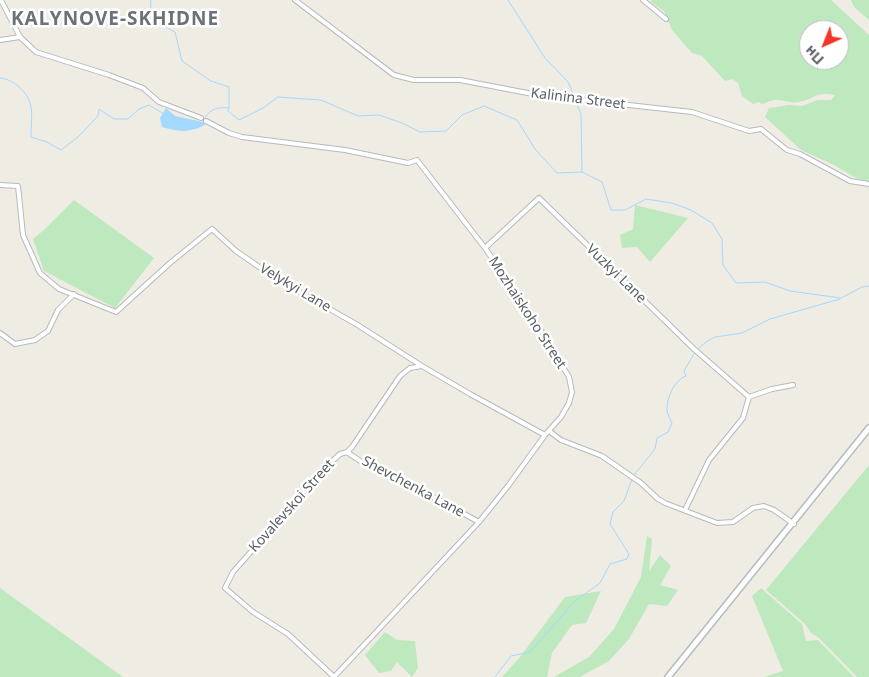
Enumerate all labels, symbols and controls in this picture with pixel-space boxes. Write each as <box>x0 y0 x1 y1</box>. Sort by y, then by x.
district label: KALYNOVE-SKHIDNE <box>9 9 221 31</box>
north arrow <box>799 20 849 70</box>
text: Пн <box>800 42 828 69</box>
street label: Kalinina Street <box>530 85 626 113</box>
street label: Vuzkyi Lane <box>582 241 650 307</box>
street label: Mozhaiskoho Street <box>484 254 570 372</box>
street label: Velykyi Lane <box>256 260 334 316</box>
street label: Shevchenka Lane <box>359 453 467 521</box>
street label: Kovalevskoi Street <box>246 456 338 556</box>

